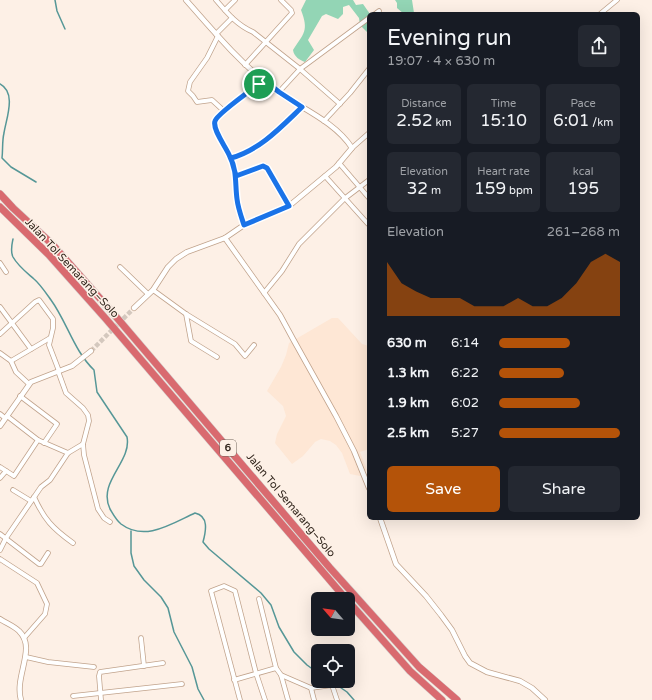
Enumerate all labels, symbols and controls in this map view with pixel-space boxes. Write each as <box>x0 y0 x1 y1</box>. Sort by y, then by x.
text: Evening run <box>387 25 512 51</box>
button: share <box>578 25 620 67</box>
text: 19:07 · 4 × 630 m <box>387 53 495 69</box>
pin <box>242 67 276 101</box>
icon: arrive <box>248 73 270 95</box>
text: Distance <box>401 97 446 110</box>
text: Time <box>491 97 516 110</box>
text: Pace <box>570 97 596 110</box>
text: 2.52 <box>396 110 433 131</box>
text: 15:10 <box>480 110 527 131</box>
text: 6:01 <box>553 110 589 131</box>
text: km <box>433 116 452 129</box>
text: /km <box>589 116 613 129</box>
text: Elevation <box>400 165 448 178</box>
text: Heart rate <box>477 165 530 178</box>
text: kcal <box>573 165 594 178</box>
text: 32 <box>407 178 428 199</box>
text: 159 <box>474 178 506 199</box>
text: 195 <box>567 178 599 199</box>
text: m <box>428 184 441 197</box>
text: bpm <box>506 184 533 197</box>
street label: Jalan Tol Semarang–Solo <box>22 215 122 321</box>
text: Elevation <box>387 224 444 240</box>
text: 261–268 m <box>547 224 620 240</box>
text: 630 m <box>387 335 427 351</box>
text: 6:14 <box>451 335 479 351</box>
text: 1.3 km <box>387 365 429 381</box>
text: 6:22 <box>451 365 479 381</box>
text: 1.9 km <box>387 395 429 411</box>
text: 6:02 <box>451 395 479 411</box>
text: 2.5 km <box>387 425 429 441</box>
text: 5:27 <box>451 425 479 441</box>
road number: 6 <box>220 440 236 456</box>
street label: Jalan Tol Semarang–Solo <box>244 450 338 560</box>
button: Save <box>387 466 500 512</box>
button: Share <box>508 466 620 512</box>
north arrow <box>311 592 355 636</box>
map controls <box>311 592 355 688</box>
button: locate <box>311 644 355 688</box>

